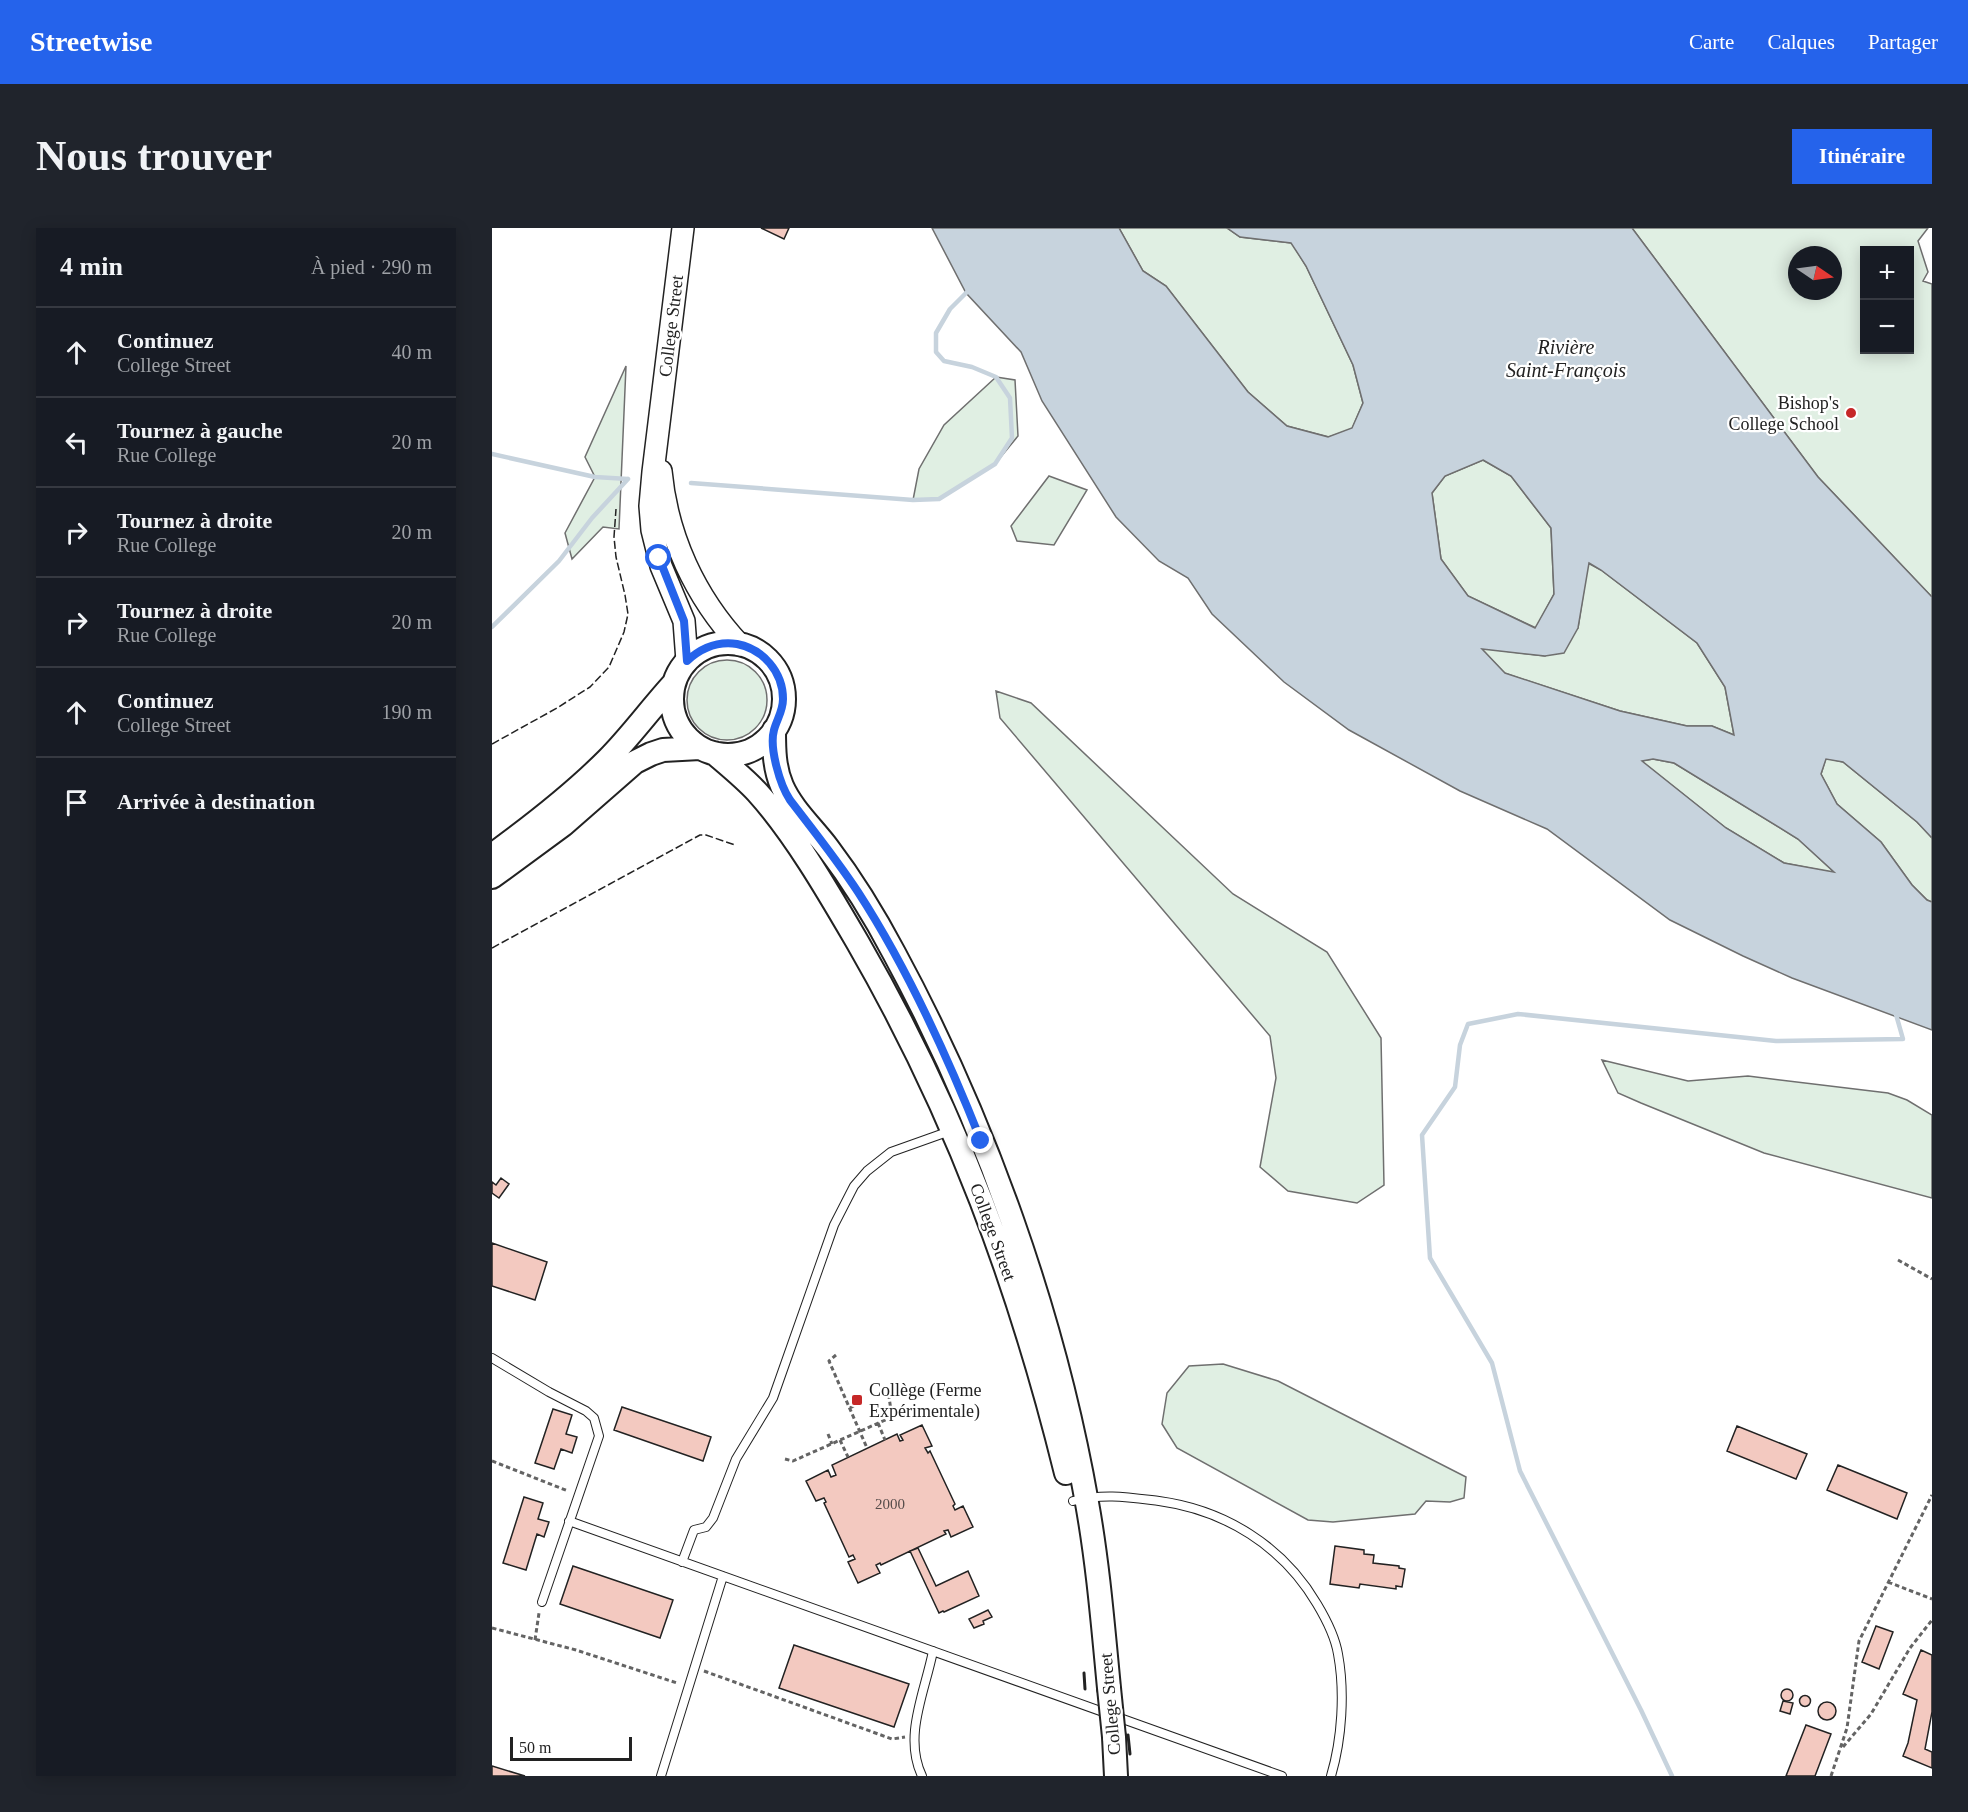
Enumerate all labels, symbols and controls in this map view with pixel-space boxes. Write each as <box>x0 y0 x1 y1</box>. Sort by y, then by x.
text: Streetwise <box>30 26 152 57</box>
text: Carte <box>1689 30 1734 54</box>
text: Calques <box>1767 30 1835 54</box>
text: Partager <box>1868 30 1938 54</box>
button: Itinéraire <box>1792 129 1932 184</box>
text: Nous trouver <box>36 133 272 179</box>
north arrow <box>1788 246 1842 300</box>
map controls <box>1860 246 1914 354</box>
button: + <box>1860 246 1914 300</box>
text: 4 min <box>60 252 123 281</box>
text: À pied · 290 m <box>311 256 432 278</box>
street label: College Street <box>655 274 687 378</box>
button: − <box>1860 300 1914 354</box>
text: Continuez <box>117 328 214 353</box>
icon: ahead <box>60 336 93 369</box>
water label: Rivière Saint-François <box>1506 336 1626 382</box>
text: 40 m <box>391 341 432 363</box>
text: College Street <box>117 354 231 376</box>
place label: Bishop's College School <box>1729 393 1839 434</box>
marker: Bishop's College School <box>1844 406 1858 420</box>
text: Tournez à gauche <box>117 418 282 443</box>
icon: left <box>60 426 93 459</box>
text: 20 m <box>391 431 432 453</box>
text: Rue College <box>117 444 216 466</box>
text: Tournez à droite <box>117 508 272 533</box>
icon: right <box>60 516 93 549</box>
text: 20 m <box>391 521 432 543</box>
text: Rue College <box>117 534 216 556</box>
route start <box>645 544 671 570</box>
text: Tournez à droite <box>117 598 272 623</box>
icon: right <box>60 606 93 639</box>
text: 20 m <box>391 611 432 633</box>
text: Rue College <box>117 624 216 646</box>
text: Continuez <box>117 688 214 713</box>
icon: ahead <box>60 696 93 729</box>
text: 190 m <box>381 701 432 723</box>
text: College Street <box>117 714 231 736</box>
icon: arrive <box>60 786 93 819</box>
text: Arrivée à destination <box>117 789 315 814</box>
route end <box>967 1127 993 1153</box>
street label: College Street <box>966 1180 1020 1284</box>
place label: Collège (Ferme Expérimentale) <box>869 1380 981 1422</box>
marker: Collège (Ferme Expérimentale) <box>850 1393 864 1407</box>
house number: 2000 <box>875 1496 905 1512</box>
street label: College Street <box>1096 1652 1124 1756</box>
scale bar <box>510 1734 632 1762</box>
text: 50 m <box>519 1739 551 1756</box>

